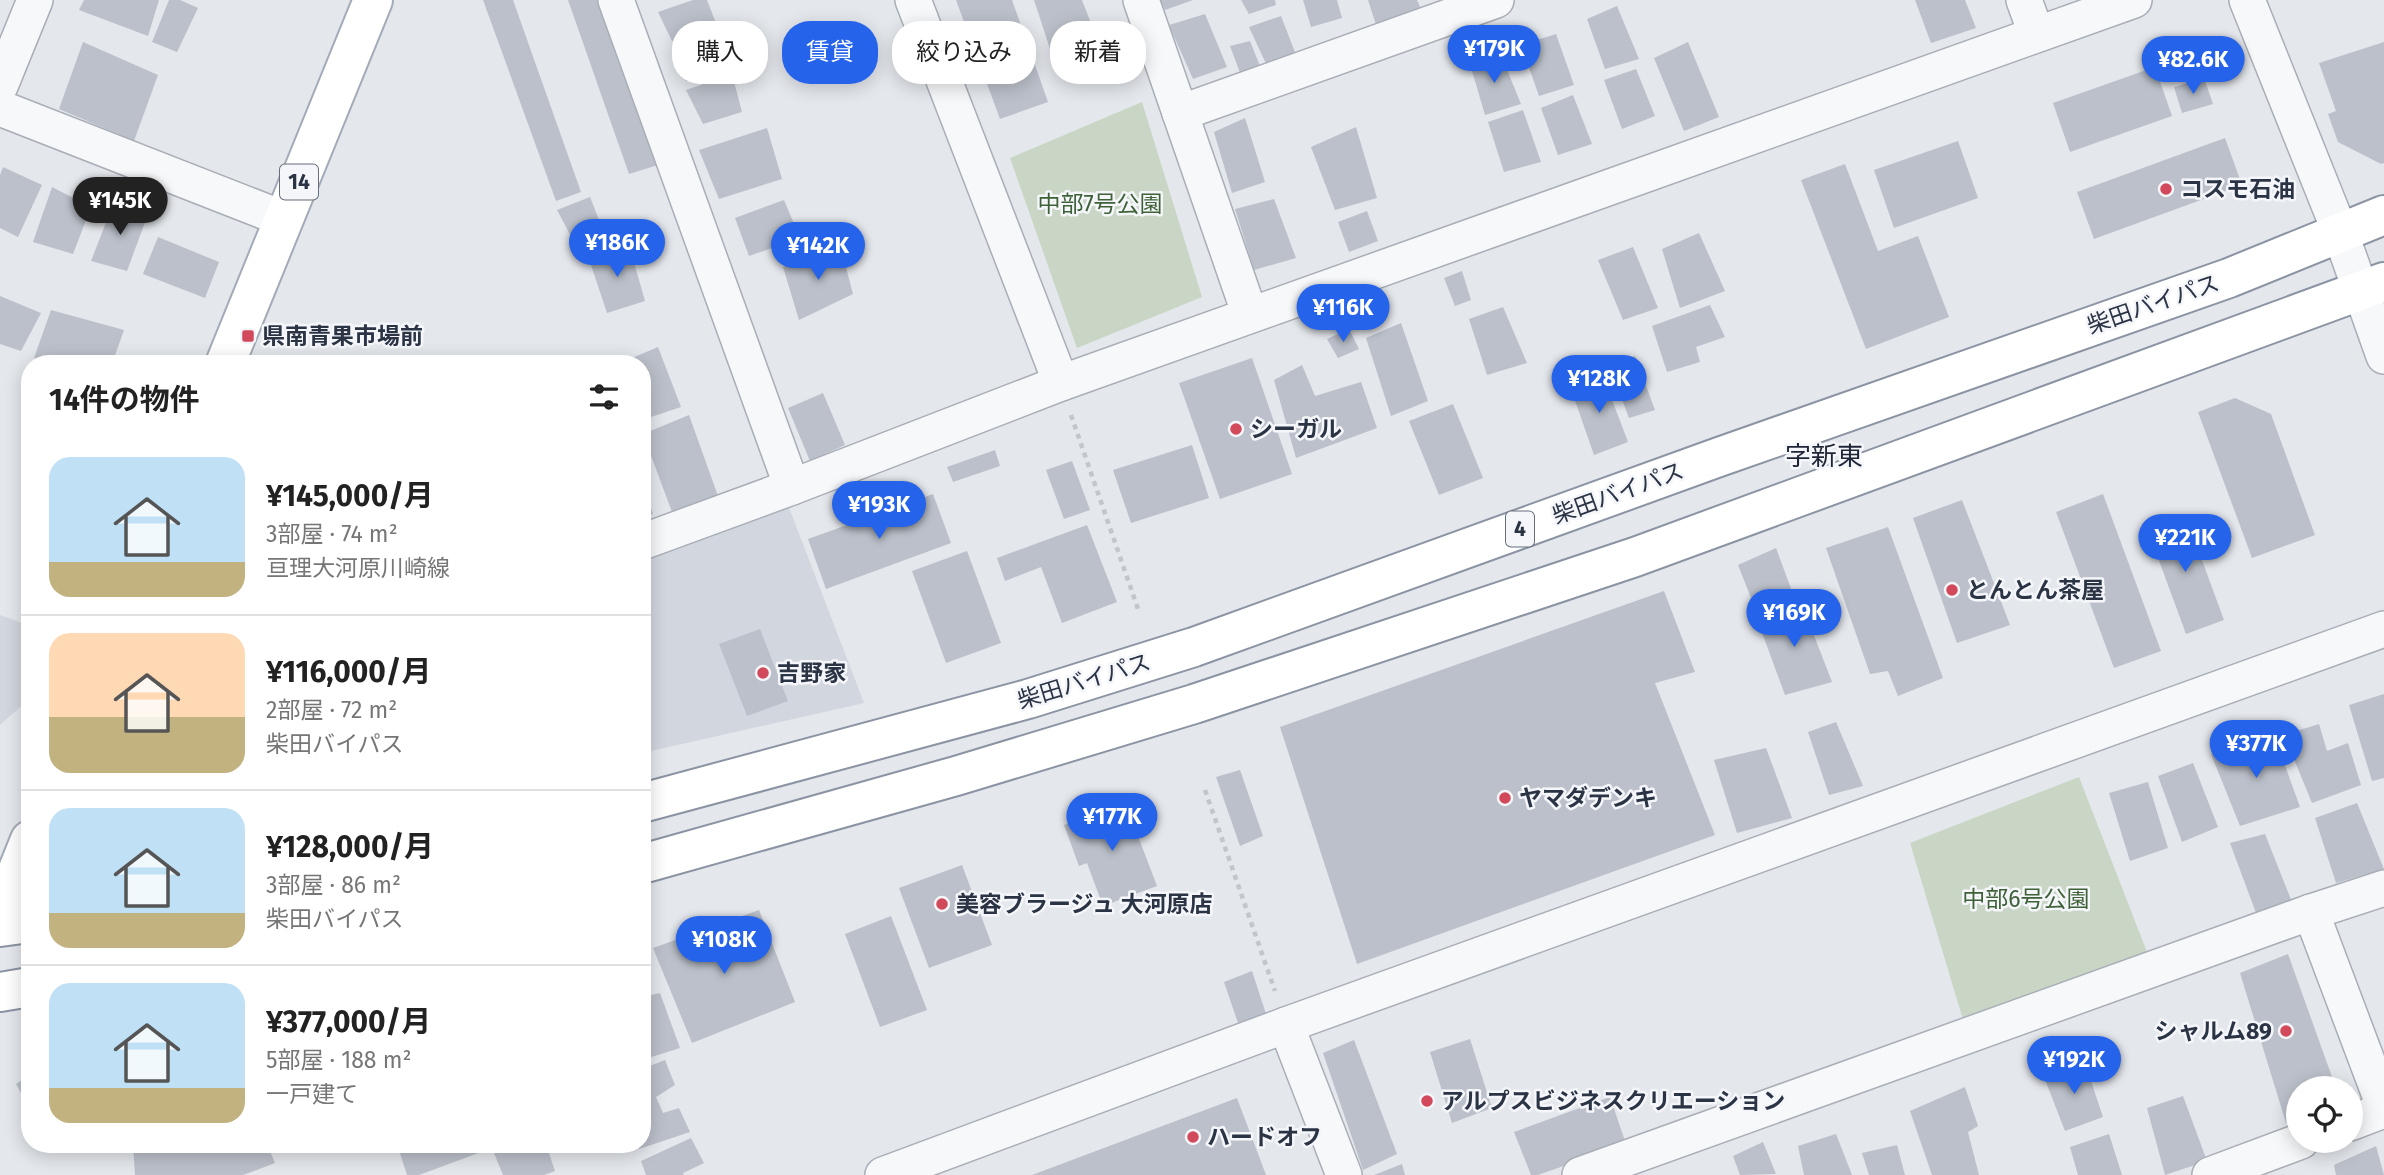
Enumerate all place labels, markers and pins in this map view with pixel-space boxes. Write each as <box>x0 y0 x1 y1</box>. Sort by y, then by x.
pin: ¥179K <box>1445 25 1543 85</box>
pin: ¥82.6K <box>2136 36 2250 96</box>
place label: コスモ石油 <box>2180 175 2295 203</box>
pin: ¥145K <box>71 177 169 237</box>
marker: コスモ石油 <box>2158 181 2174 197</box>
pin: ¥186K <box>568 219 666 279</box>
pin: ¥142K <box>769 222 867 282</box>
pin: ¥116K <box>1294 284 1392 344</box>
place label: 県南青果市場前 <box>262 322 423 350</box>
marker: 県南青果市場前 <box>240 328 256 344</box>
pin: ¥128K <box>1550 356 1648 415</box>
place label: シーガル <box>1250 415 1342 443</box>
marker: シーガル <box>1228 421 1244 437</box>
pin: ¥193K <box>830 482 928 541</box>
pin: ¥221K <box>2136 514 2234 574</box>
place label: とんとん茶屋 <box>1966 576 2104 604</box>
marker: とんとん茶屋 <box>1944 582 1960 598</box>
pin: ¥169K <box>1745 590 1843 649</box>
place label: 吉野家 <box>777 659 846 687</box>
marker: 吉野家 <box>755 665 771 681</box>
pin: ¥377K <box>2207 720 2305 780</box>
place label: ヤマダデンキ <box>1519 784 1657 812</box>
marker: ヤマダデンキ <box>1497 790 1513 806</box>
pin: ¥177K <box>1063 794 1161 853</box>
place label: 美容ブラージュ 大河原店 <box>956 890 1212 918</box>
marker: 美容ブラージュ 大河原店 <box>934 896 950 912</box>
pin: ¥108K <box>675 916 773 976</box>
place label: シャルム89 <box>2155 1017 2272 1045</box>
marker: シャルム89 <box>2278 1023 2294 1039</box>
pin: ¥192K <box>2025 1036 2123 1096</box>
place label: アルプスビジネスクリエーション <box>1441 1087 1785 1115</box>
marker: アルプスビジネスクリエーション <box>1419 1093 1435 1109</box>
place label: ハードオフ <box>1207 1123 1322 1151</box>
marker: ハードオフ <box>1185 1129 1201 1145</box>

